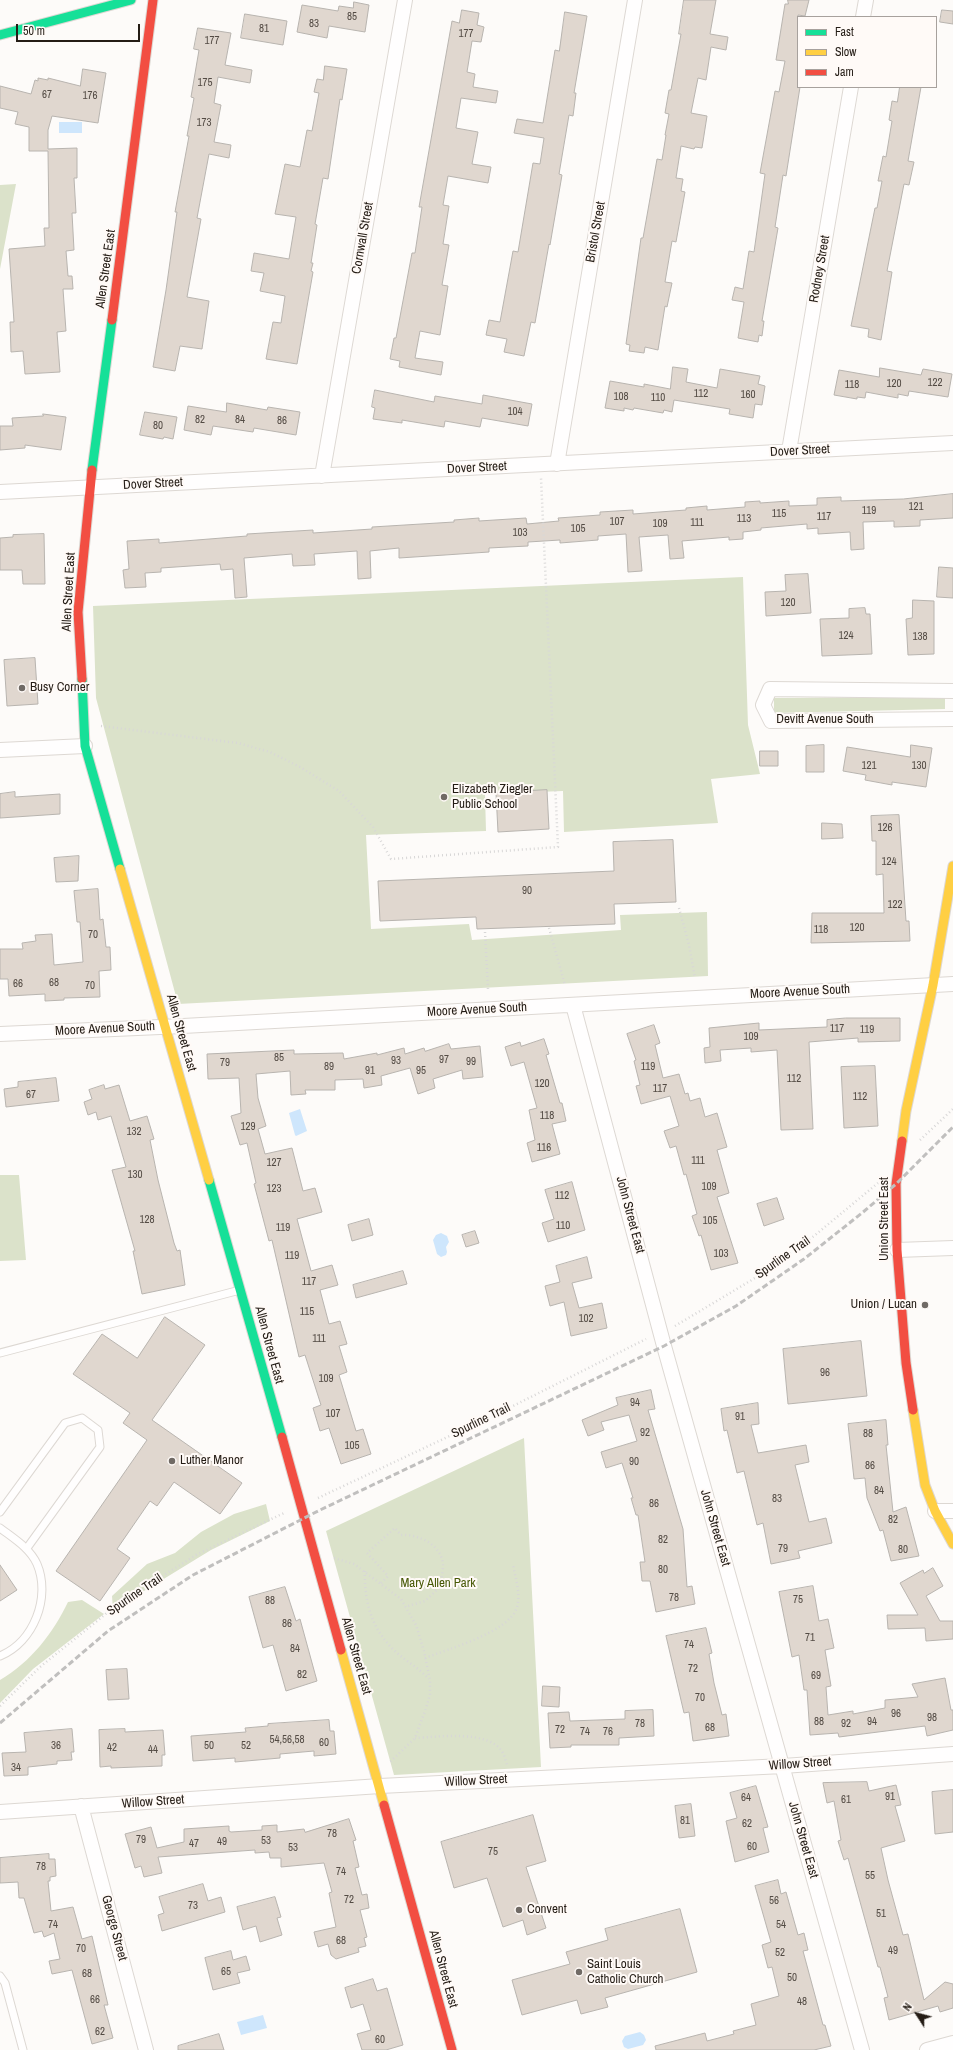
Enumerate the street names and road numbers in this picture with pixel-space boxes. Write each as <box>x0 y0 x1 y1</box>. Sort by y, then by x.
street label: Bristol Street <box>583 200 609 264</box>
street label: Cornwall Street <box>349 201 377 275</box>
street label: Allen Street East <box>93 229 119 309</box>
street label: Rodney Street <box>806 234 834 304</box>
street label: Dover Street <box>770 442 830 460</box>
street label: Dover Street <box>447 459 507 477</box>
street label: Dover Street <box>123 475 183 493</box>
street label: Allen Street East <box>59 552 79 632</box>
street label: Devitt Avenue South <box>776 712 874 728</box>
street label: Moore Avenue South <box>750 982 850 1002</box>
street label: Allen Street East <box>163 993 199 1073</box>
street label: Moore Avenue South <box>427 1000 527 1020</box>
street label: Moore Avenue South <box>55 1019 155 1039</box>
street label: John Street East <box>612 1175 648 1255</box>
street label: Union Street East <box>877 1177 893 1261</box>
street label: Spurline Trail <box>752 1233 814 1283</box>
street label: Allen Street East <box>251 1305 287 1385</box>
street label: Spurline Trail <box>449 1400 513 1442</box>
street label: John Street East <box>697 1488 733 1568</box>
street label: Spurline Trail <box>104 1571 166 1619</box>
street label: Allen Street East <box>338 1616 374 1696</box>
street label: Willow Street <box>768 1754 832 1774</box>
street label: Willow Street <box>444 1772 508 1790</box>
street label: Willow Street <box>121 1792 185 1812</box>
street label: John Street East <box>785 1800 821 1880</box>
street label: George Street <box>98 1894 130 1962</box>
street label: Allen Street East <box>425 1929 461 2009</box>

